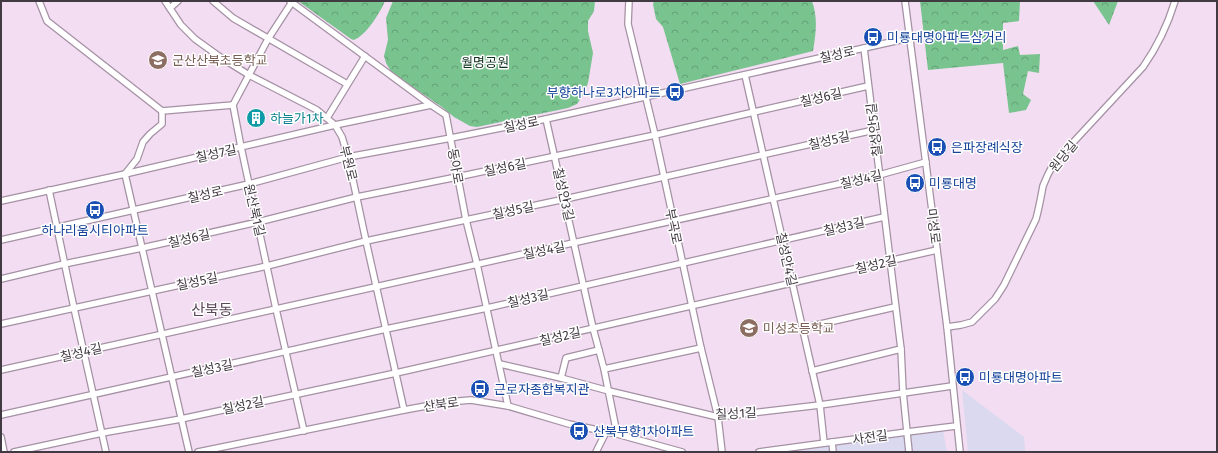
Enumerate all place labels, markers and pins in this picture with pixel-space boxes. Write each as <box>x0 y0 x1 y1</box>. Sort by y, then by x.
bus stop icon: 미룡대명아파트삼거리 <box>862 26 884 48</box>
place label: 미룡대명아파트삼거리 <box>887 30 1007 45</box>
school or university icon: 군산산북초등학교 <box>147 49 169 71</box>
place label: 군산산북초등학교 <box>172 53 268 68</box>
bus stop icon: 부향하나로3차아파트 <box>664 81 686 103</box>
place label: 부향하나로3차아파트 <box>547 85 661 100</box>
building icon: 하늘가1차 <box>245 107 267 129</box>
place label: 하늘가1차 <box>270 111 324 126</box>
bus stop icon: 은파장례식장 <box>926 136 948 158</box>
place label: 은파장례식장 <box>951 140 1023 155</box>
bus stop icon: 미룡대명 <box>904 172 926 194</box>
place label: 미룡대명 <box>929 176 977 191</box>
bus stop icon: 하나리움시티아파트 <box>84 199 106 221</box>
place label: 하나리움시티아파트 <box>41 223 149 238</box>
school or university icon: 미성초등학교 <box>738 317 760 339</box>
place label: 미성초등학교 <box>763 321 835 336</box>
bus stop icon: 미룡대명아파트 <box>954 366 976 388</box>
place label: 미룡대명아파트 <box>979 370 1063 385</box>
bus stop icon: 근로자종합복지관 <box>469 378 491 400</box>
place label: 근로자종합복지관 <box>494 382 590 397</box>
bus stop icon: 산북부향1차아파트 <box>568 420 590 442</box>
place label: 산북부향1차아파트 <box>593 424 694 439</box>

